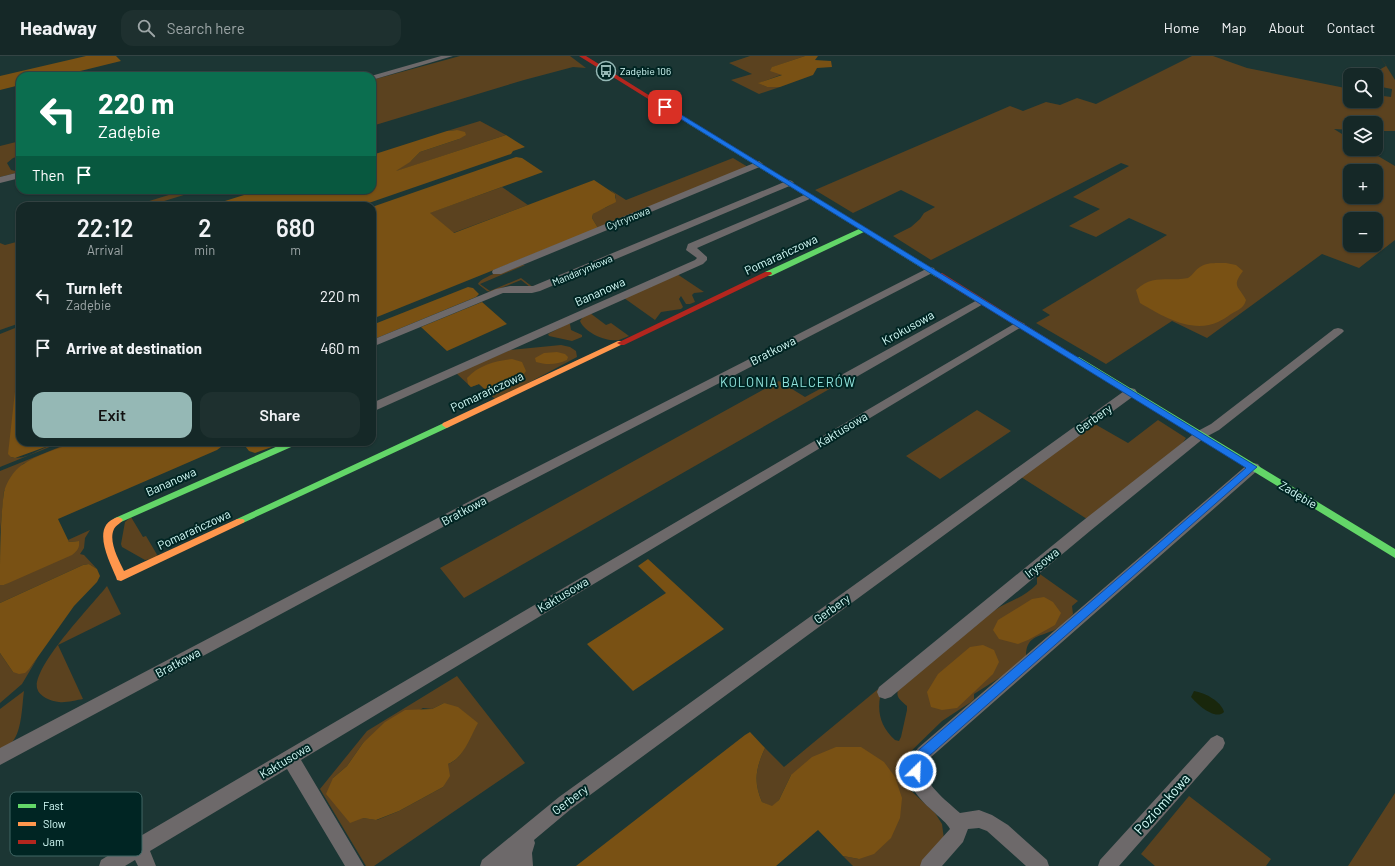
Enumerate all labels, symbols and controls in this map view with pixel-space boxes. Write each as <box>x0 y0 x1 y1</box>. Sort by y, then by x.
search box <box>121 10 401 46</box>
text: Headway <box>20 16 97 39</box>
icon: search <box>135 17 157 39</box>
text: Search here <box>167 19 245 37</box>
text: Home <box>1164 19 1200 36</box>
text: Map <box>1222 19 1246 36</box>
text: About <box>1268 19 1305 36</box>
text: Contact <box>1327 19 1375 36</box>
bus stop icon: Zadębie 106 <box>595 60 617 82</box>
place label: Zadębie 106 <box>620 65 671 77</box>
map controls <box>1343 68 1383 252</box>
button: search <box>1343 68 1383 108</box>
text: 220 m <box>98 86 174 120</box>
icon: left <box>32 88 84 140</box>
pin <box>648 90 682 124</box>
icon: arrive <box>654 96 676 118</box>
button: layers <box>1343 116 1383 156</box>
text: Zadębie <box>98 120 161 142</box>
icon: arrive <box>73 164 95 186</box>
button: + <box>1343 164 1383 204</box>
text: Then <box>32 166 65 184</box>
street label: Cytrynowa <box>605 204 651 232</box>
button: − <box>1343 212 1383 252</box>
text: 22:12 <box>77 213 133 242</box>
text: 2 <box>198 213 211 242</box>
text: 680 <box>276 213 315 242</box>
street label: Pomarańczowa <box>742 231 819 277</box>
text: Arrival <box>87 242 123 258</box>
text: min <box>194 242 215 258</box>
text: m <box>290 242 301 258</box>
street label: Mandarynkowa <box>550 252 614 288</box>
street label: Bananowa <box>572 274 627 308</box>
text: Turn left <box>66 279 122 297</box>
icon: left <box>32 285 54 307</box>
text: 220 m <box>320 287 360 305</box>
text: Zadębie <box>66 297 111 313</box>
street label: Krokusowa <box>879 307 936 347</box>
street label: Bratkowa <box>748 333 798 367</box>
icon: arrive <box>32 337 54 359</box>
text: Arrive at destination <box>66 339 202 357</box>
text: 460 m <box>320 339 360 357</box>
street label: Pomarańczowa <box>448 368 525 414</box>
district label: KOLONIA BALCERÓW <box>720 374 856 390</box>
button: Exit <box>32 392 192 438</box>
button: Share <box>200 392 360 438</box>
street label: Gerbery <box>1073 400 1115 436</box>
street label: Kaktusowa <box>813 408 870 450</box>
street label: Bananowa <box>143 464 198 498</box>
street label: Zadębie <box>1277 477 1320 511</box>
street label: Bratkowa <box>439 492 488 528</box>
street label: Pomarańczowa <box>155 506 232 552</box>
street label: Irysowa <box>1022 544 1061 580</box>
street label: Kaktusowa <box>534 573 591 615</box>
street label: Gerbery <box>811 590 853 626</box>
street label: Bratkowa <box>153 644 202 680</box>
street label: Kaktusowa <box>256 739 313 781</box>
position arrow <box>895 750 937 792</box>
street label: Poziomkowa <box>1130 770 1193 838</box>
street label: Gerbery <box>549 781 590 817</box>
legend <box>10 792 142 856</box>
text: Fast <box>43 799 64 812</box>
text: Slow <box>43 817 66 830</box>
text: Jam <box>43 835 64 848</box>

